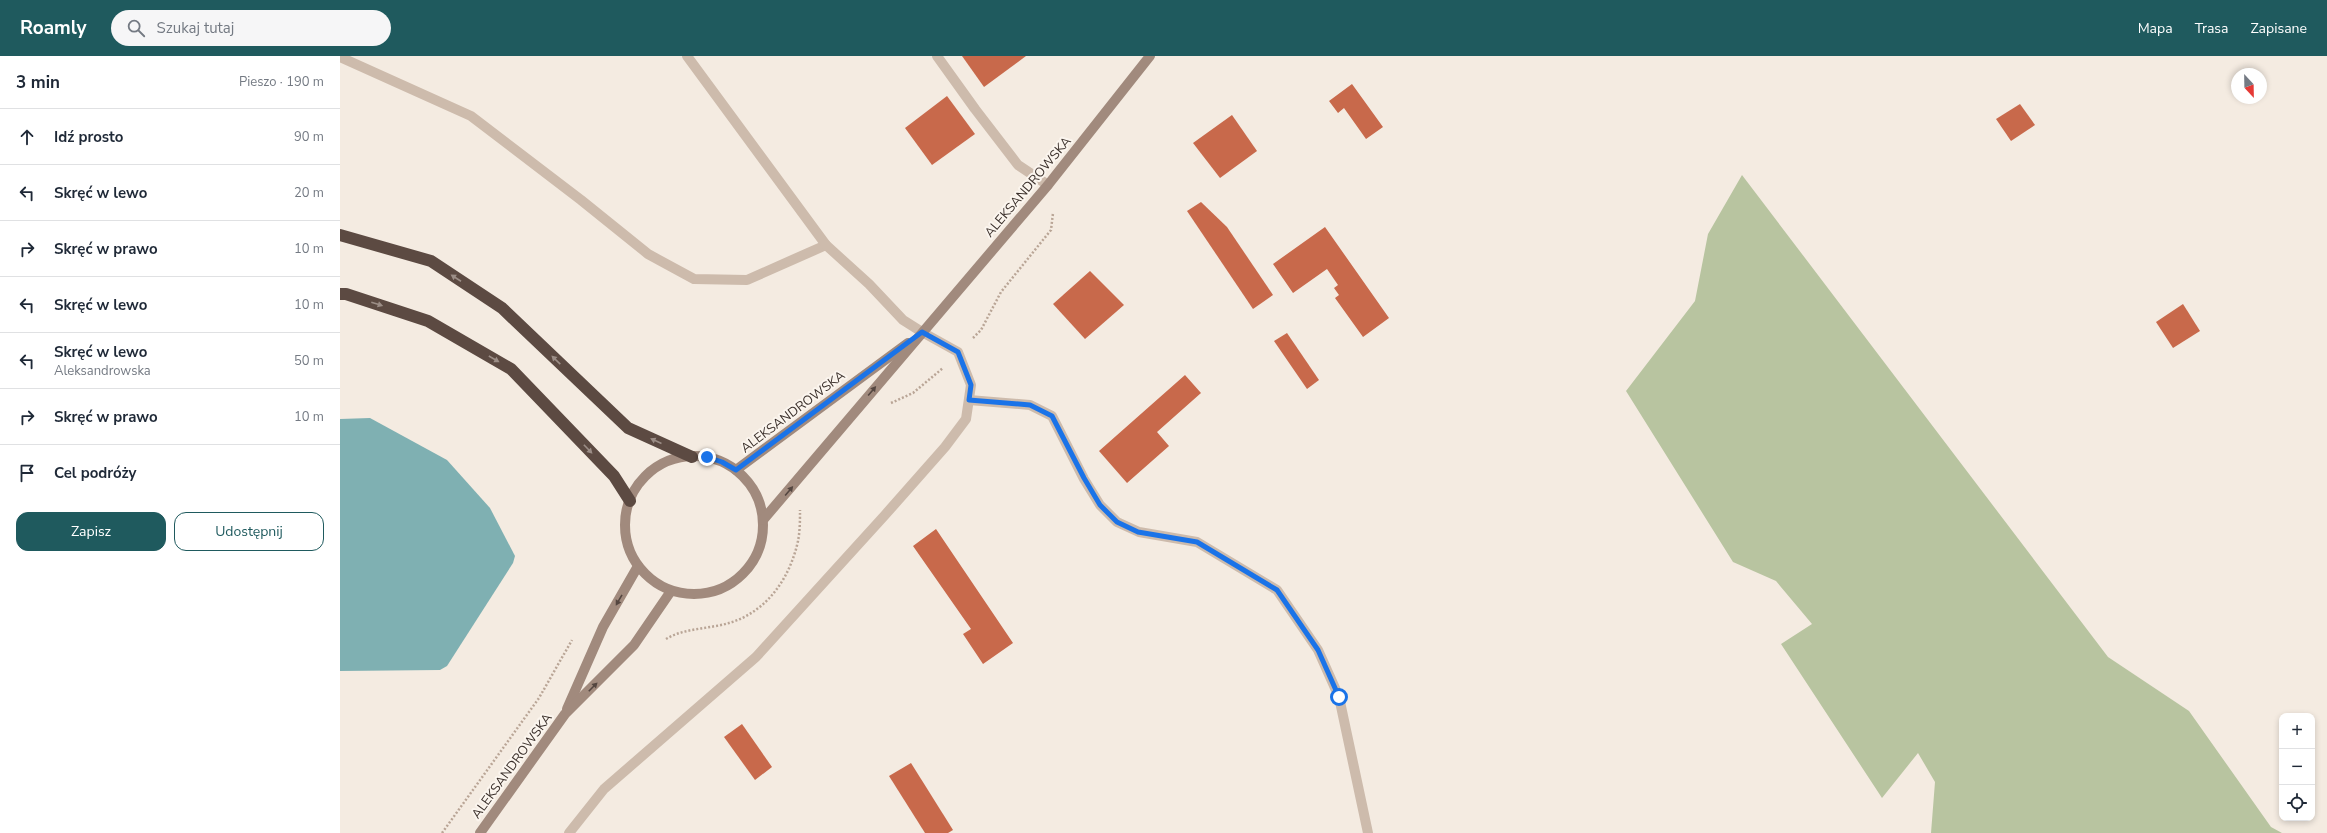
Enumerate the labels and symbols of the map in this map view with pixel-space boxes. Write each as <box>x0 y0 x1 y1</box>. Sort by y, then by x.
north arrow <box>2231 68 2267 104</box>
street label: ALEKSANDROWSKA <box>980 132 1076 241</box>
one-way arrow <box>451 274 461 282</box>
one-way arrow <box>372 301 384 307</box>
one-way arrow <box>551 355 561 364</box>
one-way arrow <box>488 356 500 363</box>
street label: ALEKSANDROWSKA <box>737 366 849 457</box>
one-way arrow <box>868 386 877 397</box>
one-way arrow <box>650 438 662 444</box>
one-way arrow <box>583 444 593 454</box>
route end <box>698 448 716 466</box>
one-way arrow <box>784 485 793 496</box>
one-way arrow <box>615 594 622 606</box>
one-way arrow <box>588 682 598 692</box>
route start <box>1330 688 1348 706</box>
street label: ALEKSANDROWSKA <box>468 709 557 822</box>

